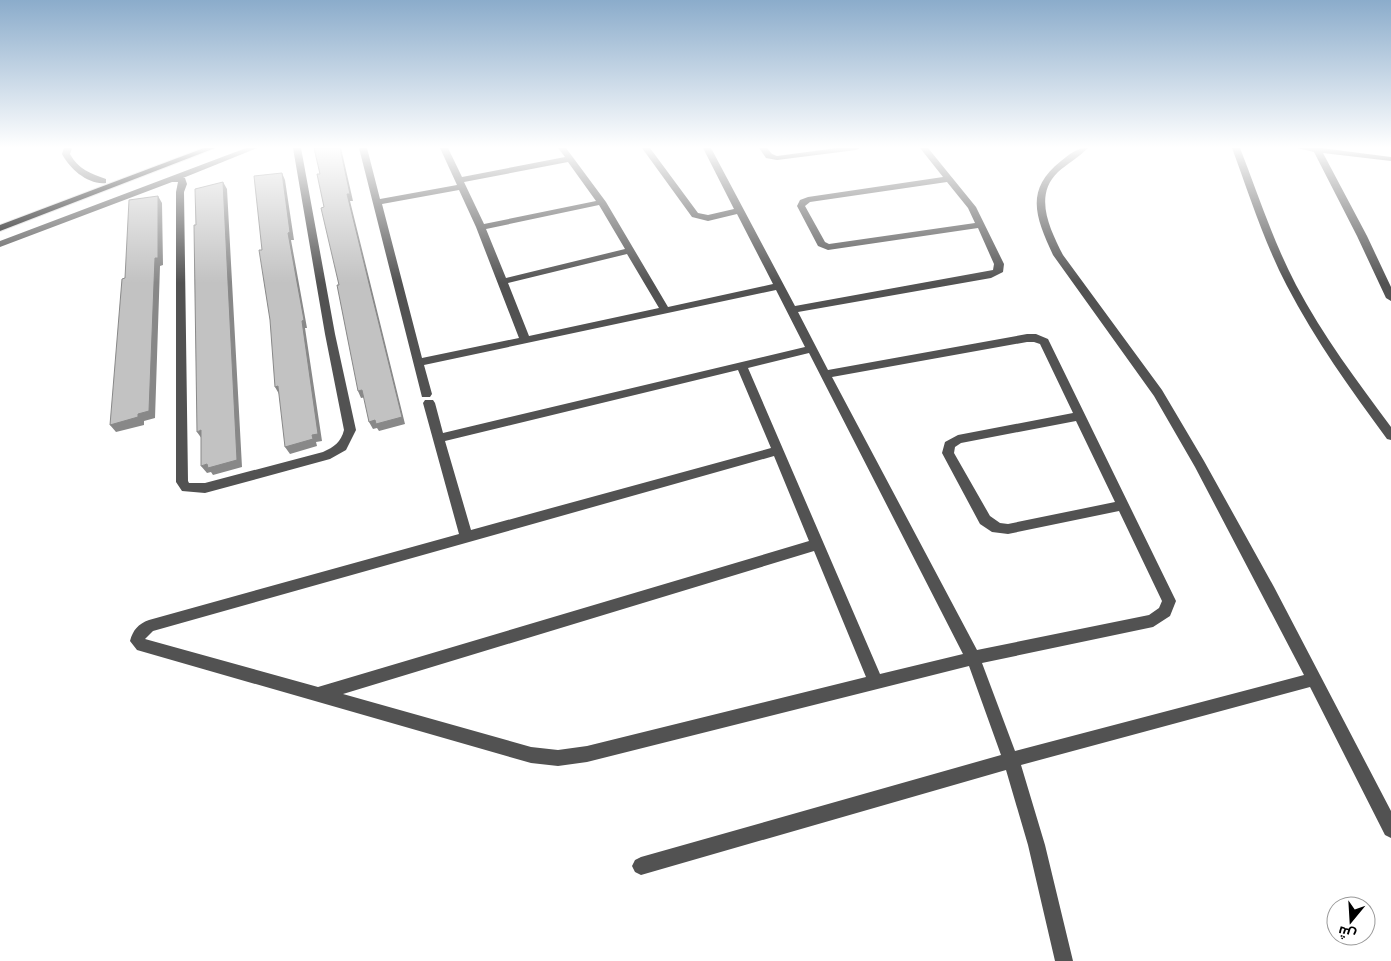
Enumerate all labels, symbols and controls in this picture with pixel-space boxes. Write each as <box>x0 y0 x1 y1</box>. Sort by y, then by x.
north arrow <box>1326 896 1376 946</box>
text: ش <box>1336 922 1358 945</box>

